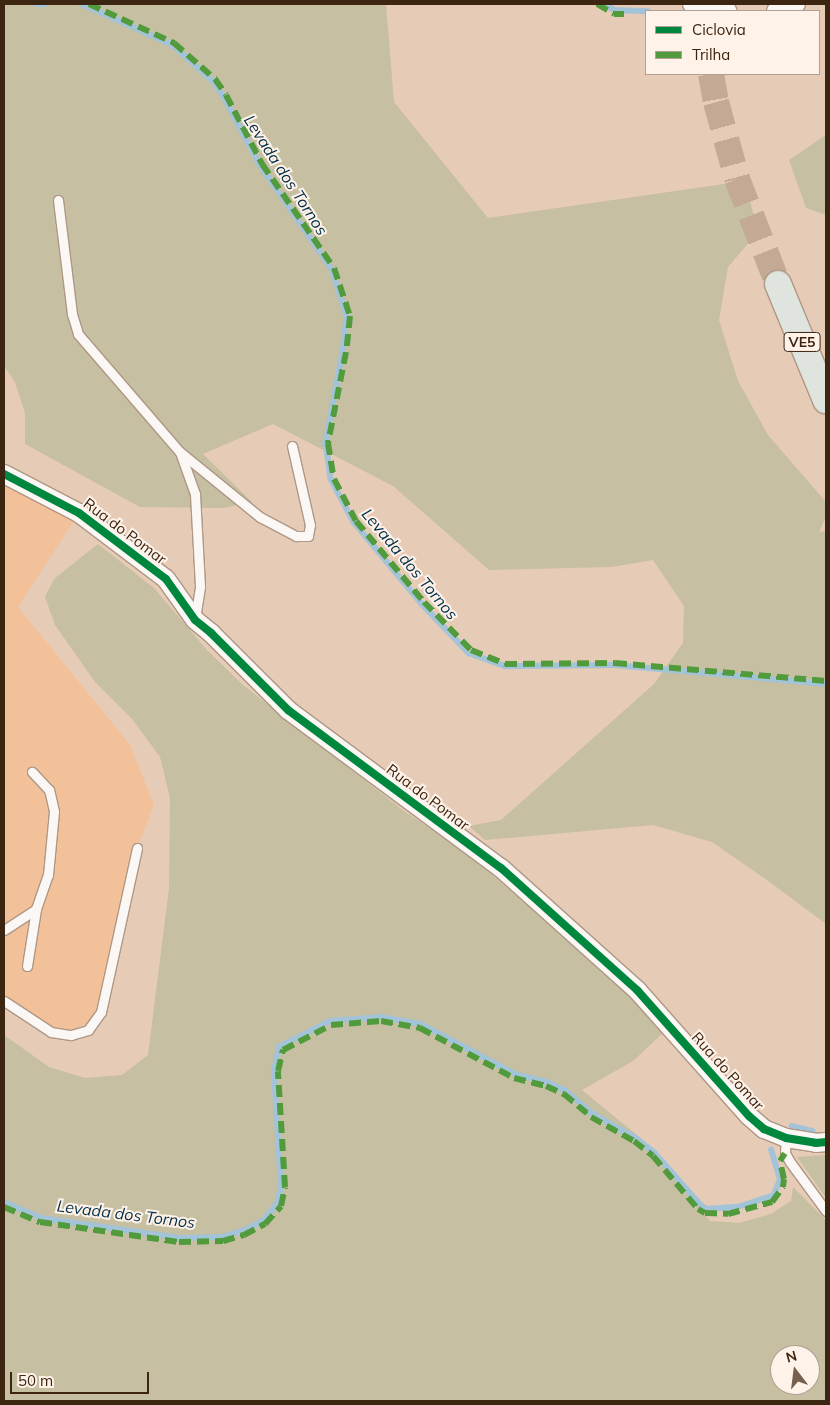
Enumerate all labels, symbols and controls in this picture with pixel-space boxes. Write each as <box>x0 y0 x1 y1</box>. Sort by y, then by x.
legend <box>645 10 820 75</box>
text: Ciclovia <box>692 20 746 39</box>
text: Trilha <box>692 45 730 64</box>
water label: Levada dos Tornos <box>240 111 332 239</box>
road number: VE5 <box>783 331 821 354</box>
street label: Rua do Pomar <box>80 494 170 568</box>
water label: Levada dos Tornos <box>358 504 462 624</box>
street label: Rua do Pomar <box>383 760 473 834</box>
street label: Rua do Pomar <box>688 1028 768 1114</box>
water label: Levada dos Tornos <box>56 1196 196 1232</box>
north arrow <box>770 1345 820 1395</box>
text: N <box>784 1346 799 1367</box>
scale bar <box>12 1362 151 1394</box>
text: 50 m <box>18 1371 53 1390</box>

